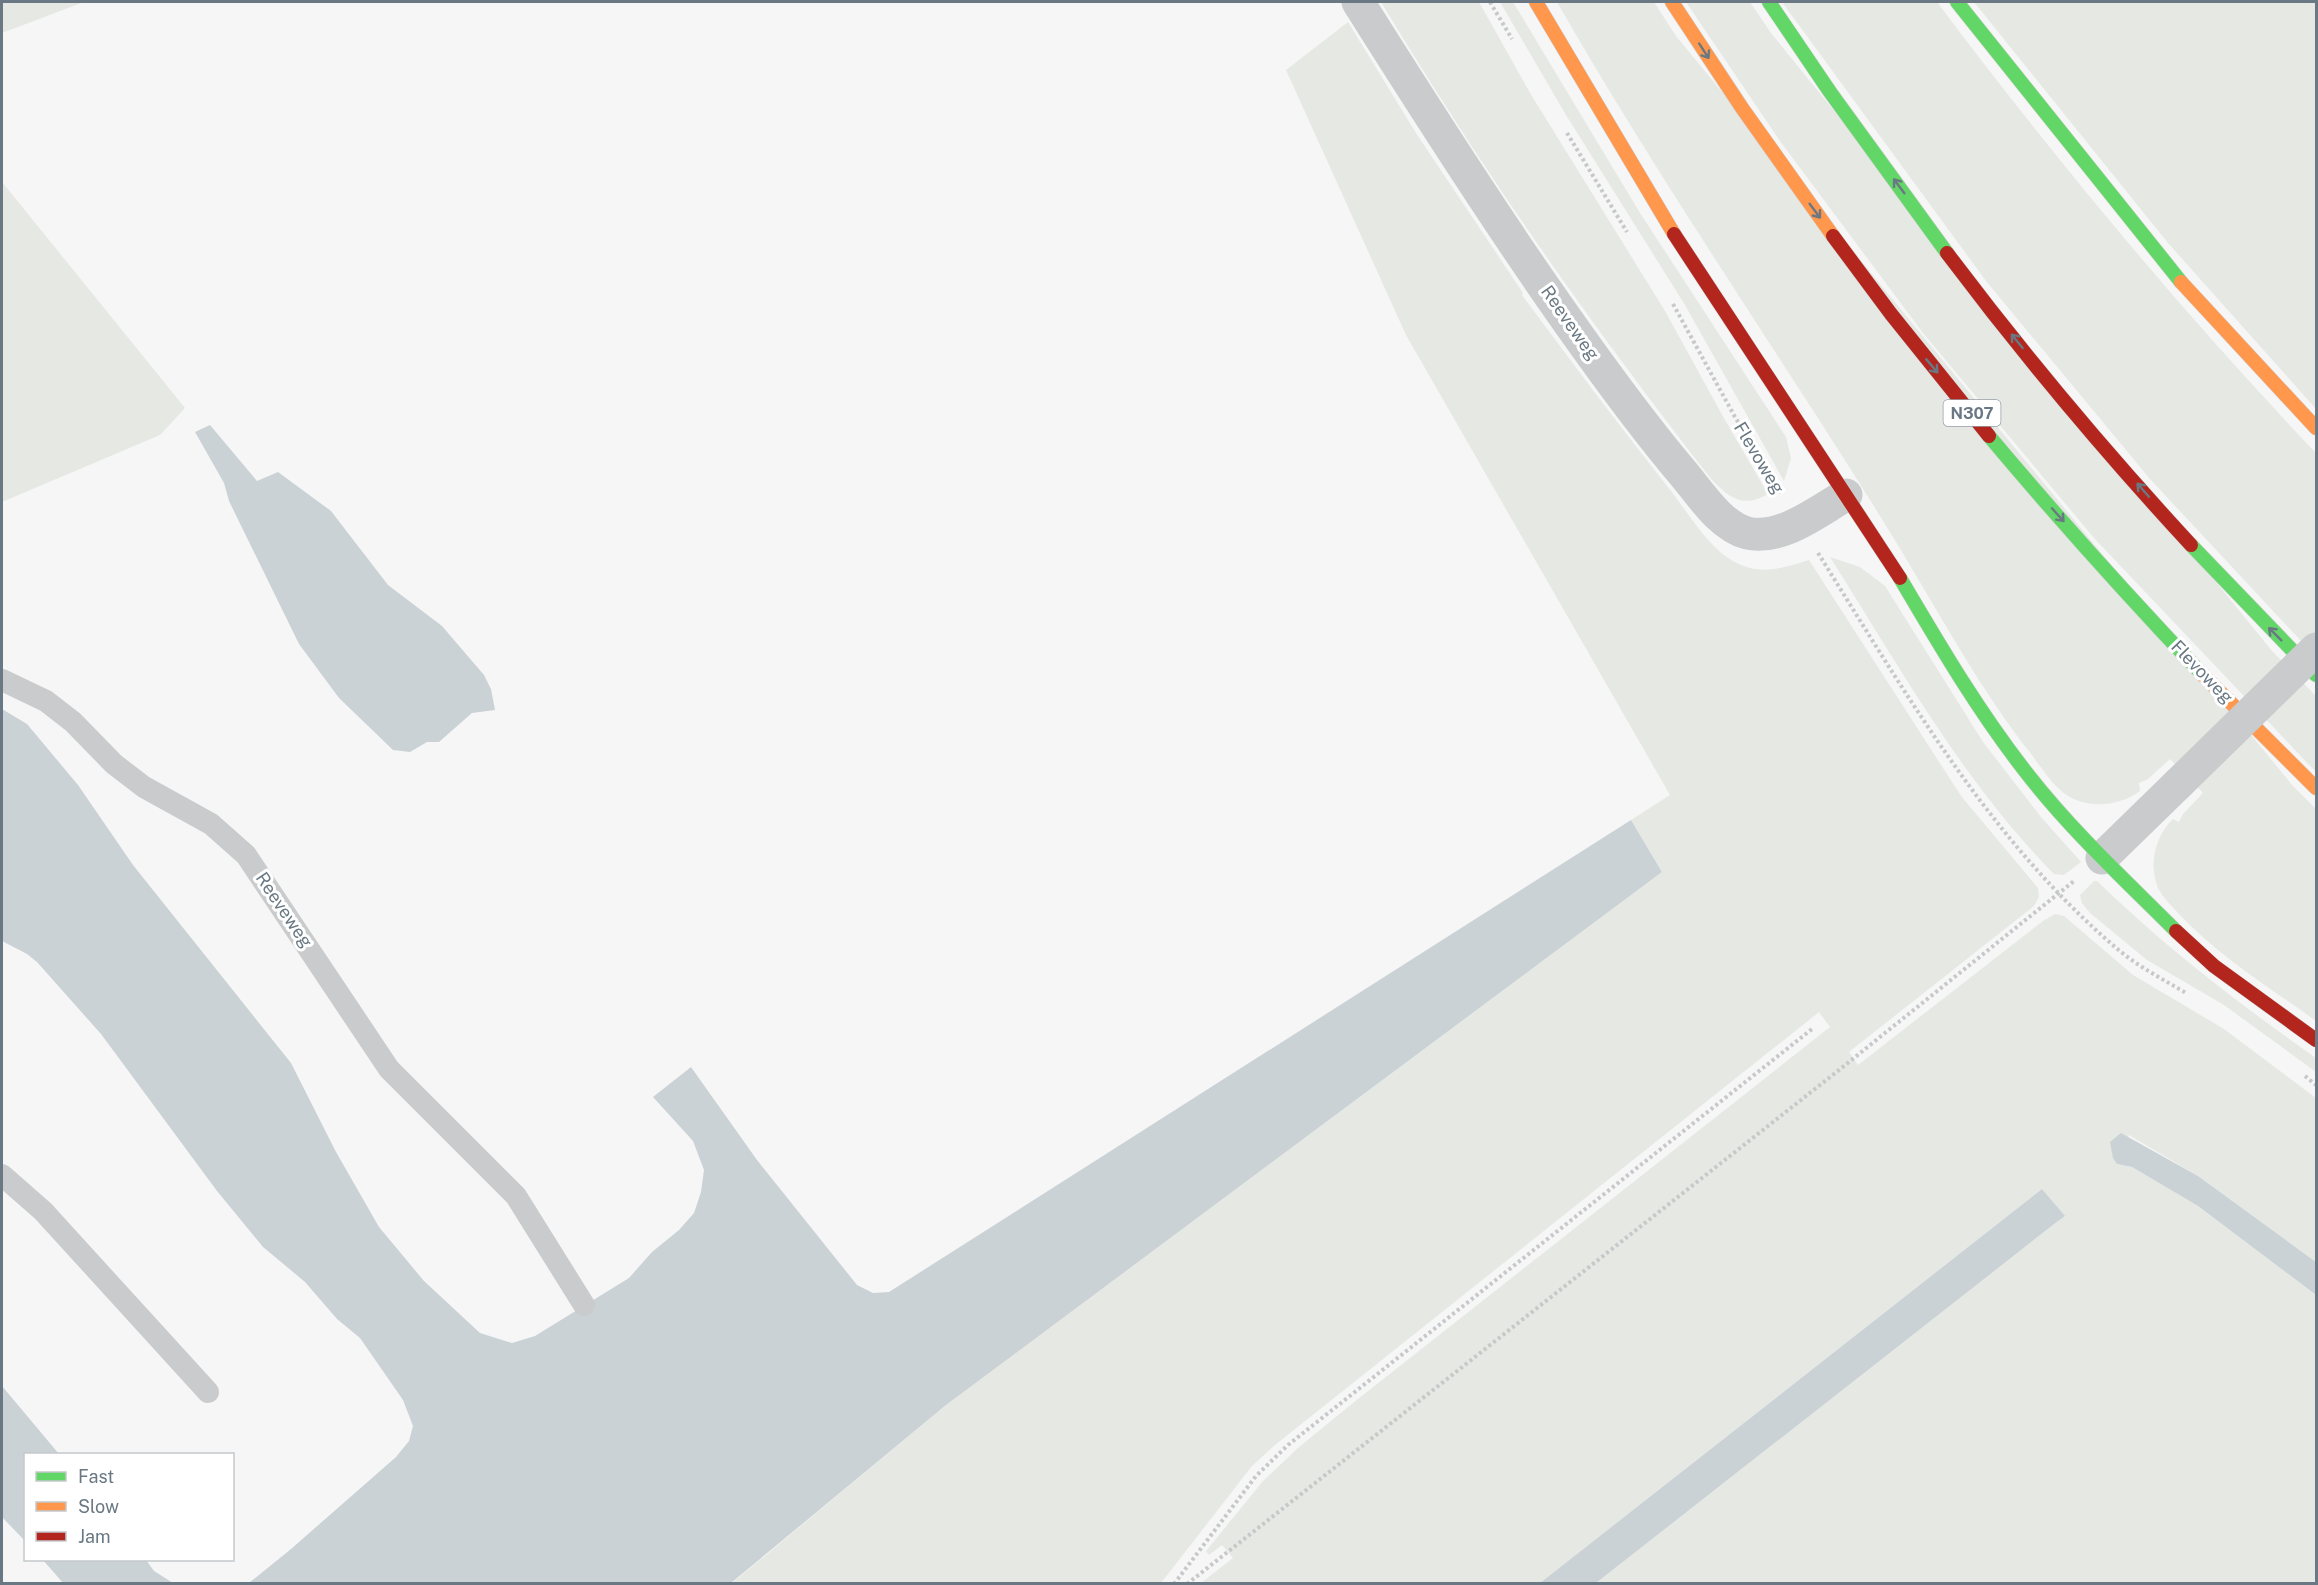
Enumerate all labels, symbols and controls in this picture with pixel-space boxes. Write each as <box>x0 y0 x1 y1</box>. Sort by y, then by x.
one-way arrow <box>1697 42 1710 59</box>
one-way arrow <box>1892 179 1905 195</box>
one-way arrow <box>1808 202 1821 218</box>
street label: Reeveweg <box>1537 281 1604 364</box>
one-way arrow <box>2010 334 2024 349</box>
one-way arrow <box>1925 358 1939 373</box>
road number: N307 <box>1944 400 2000 426</box>
street label: Flevoweg <box>1730 418 1789 497</box>
one-way arrow <box>2136 483 2150 498</box>
one-way arrow <box>2051 508 2065 523</box>
one-way arrow <box>2267 626 2282 641</box>
street label: Flevoweg <box>2167 636 2238 708</box>
street label: Reeveweg <box>252 868 317 951</box>
legend <box>24 1453 234 1561</box>
text: Fast <box>78 1466 114 1487</box>
text: Slow <box>78 1496 119 1517</box>
text: Jam <box>78 1526 111 1547</box>

